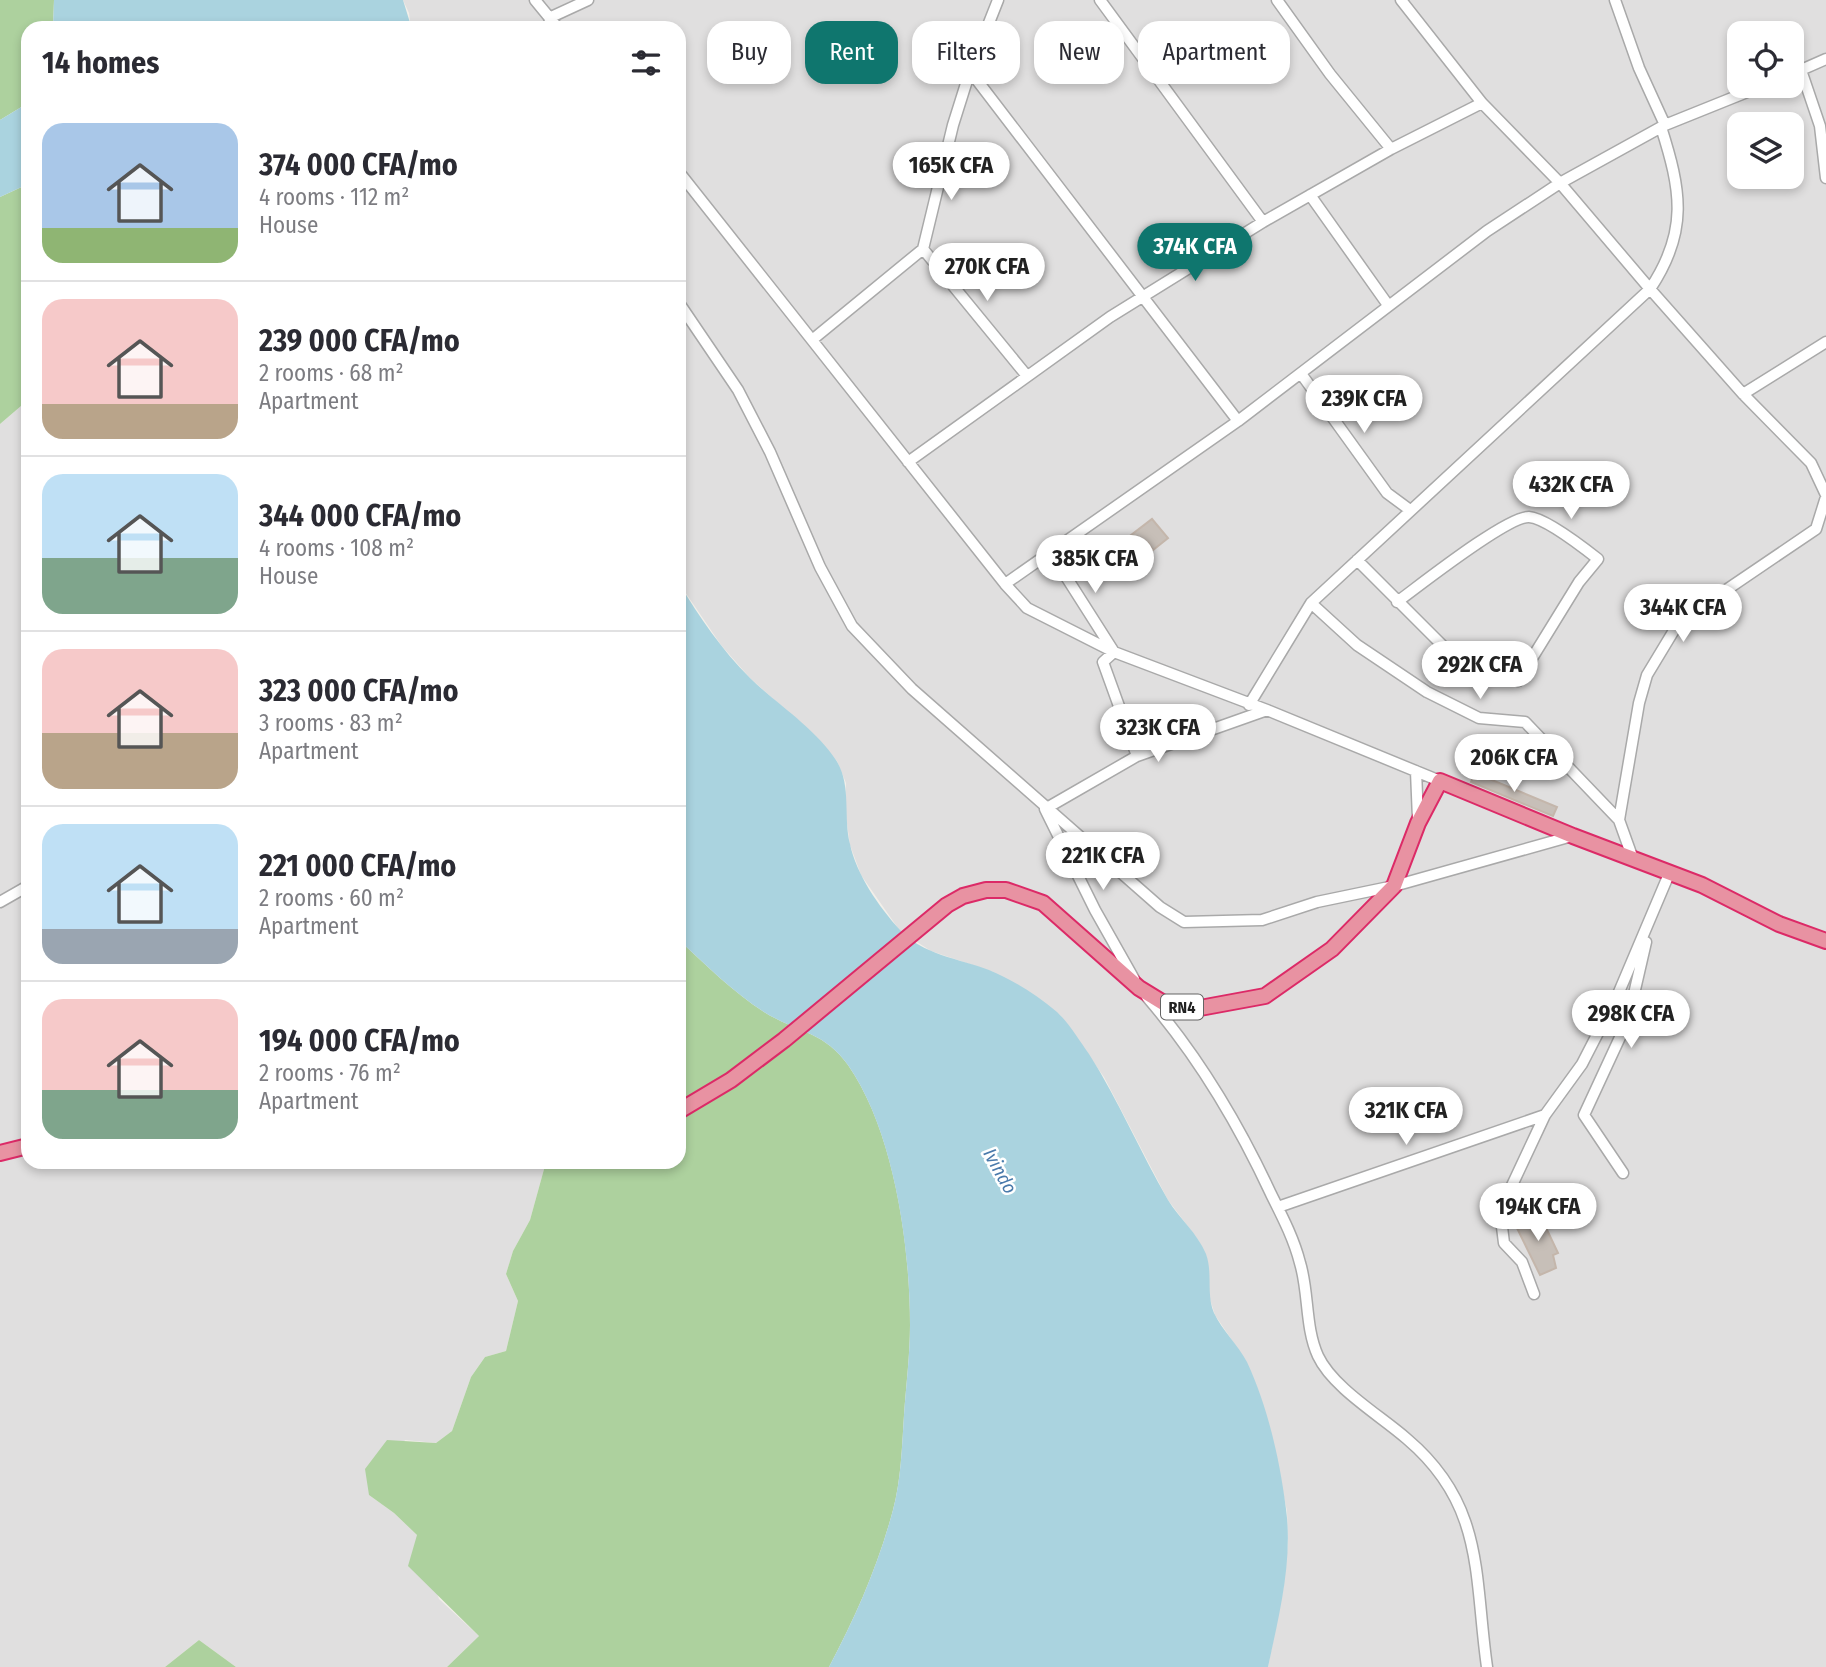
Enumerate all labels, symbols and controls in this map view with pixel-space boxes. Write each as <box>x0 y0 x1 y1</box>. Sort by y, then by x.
chip: Buy <box>707 21 791 84</box>
chip: Rent <box>805 21 898 84</box>
chip: Filters <box>912 21 1020 84</box>
chip: New <box>1034 21 1124 84</box>
chip: Apartment <box>1138 21 1290 84</box>
map controls <box>1727 21 1804 189</box>
button: locate <box>1727 21 1804 98</box>
icon: filters <box>627 44 665 82</box>
text: 14 homes <box>42 45 159 81</box>
button: layers <box>1727 112 1804 189</box>
pin: 165K CFA <box>879 142 1023 202</box>
text: 374 000 CFA/mo <box>259 147 458 183</box>
icon: home <box>98 151 182 235</box>
text: 165K CFA <box>909 151 993 179</box>
text: 4 rooms · 112 m² <box>259 183 409 211</box>
text: House <box>259 211 318 239</box>
pin: 374K CFA <box>1123 224 1267 283</box>
text: 374K CFA <box>1153 232 1237 260</box>
pin: 270K CFA <box>915 244 1059 303</box>
text: 270K CFA <box>945 252 1029 280</box>
text: 239 000 CFA/mo <box>259 323 460 359</box>
icon: home <box>98 327 182 411</box>
text: 2 rooms · 68 m² <box>259 359 404 387</box>
pin: 239K CFA <box>1292 376 1436 435</box>
text: 239K CFA <box>1322 384 1406 412</box>
text: Apartment <box>259 387 359 415</box>
pin: 432K CFA <box>1499 462 1643 521</box>
text: 432K CFA <box>1529 470 1613 498</box>
text: 344 000 CFA/mo <box>259 498 461 534</box>
icon: home <box>98 502 182 586</box>
text: 4 rooms · 108 m² <box>259 534 414 562</box>
pin: 385K CFA <box>1023 536 1167 595</box>
text: 385K CFA <box>1052 544 1138 572</box>
text: House <box>259 562 318 590</box>
pin: 344K CFA <box>1611 584 1755 644</box>
text: 344K CFA <box>1640 593 1726 621</box>
pin: 292K CFA <box>1408 642 1552 701</box>
text: 292K CFA <box>1438 650 1522 678</box>
text: 323 000 CFA/mo <box>259 673 458 709</box>
icon: home <box>98 677 182 761</box>
pin: 323K CFA <box>1086 704 1230 764</box>
text: 3 rooms · 83 m² <box>259 709 403 737</box>
text: 323K CFA <box>1116 713 1200 741</box>
pin: 206K CFA <box>1442 734 1586 794</box>
text: Apartment <box>259 737 359 765</box>
text: 206K CFA <box>1471 743 1557 771</box>
pin: 221K CFA <box>1031 832 1175 892</box>
text: 221K CFA <box>1062 841 1144 869</box>
text: 221 000 CFA/mo <box>259 848 456 884</box>
icon: home <box>98 852 182 936</box>
text: 2 rooms · 60 m² <box>259 884 404 912</box>
text: Apartment <box>259 912 359 940</box>
pin: 298K CFA <box>1559 990 1703 1050</box>
road number: RN4 <box>1161 995 1203 1020</box>
text: 298K CFA <box>1588 999 1674 1027</box>
text: 194 000 CFA/mo <box>259 1023 460 1059</box>
icon: home <box>98 1027 182 1111</box>
text: 2 rooms · 76 m² <box>259 1059 401 1087</box>
text: Apartment <box>259 1087 359 1115</box>
pin: 321K CFA <box>1334 1088 1478 1147</box>
text: 321K CFA <box>1365 1096 1447 1124</box>
water label: Ivindo <box>978 1144 1022 1198</box>
pin: 194K CFA <box>1466 1184 1610 1243</box>
text: 194K CFA <box>1496 1192 1580 1220</box>

